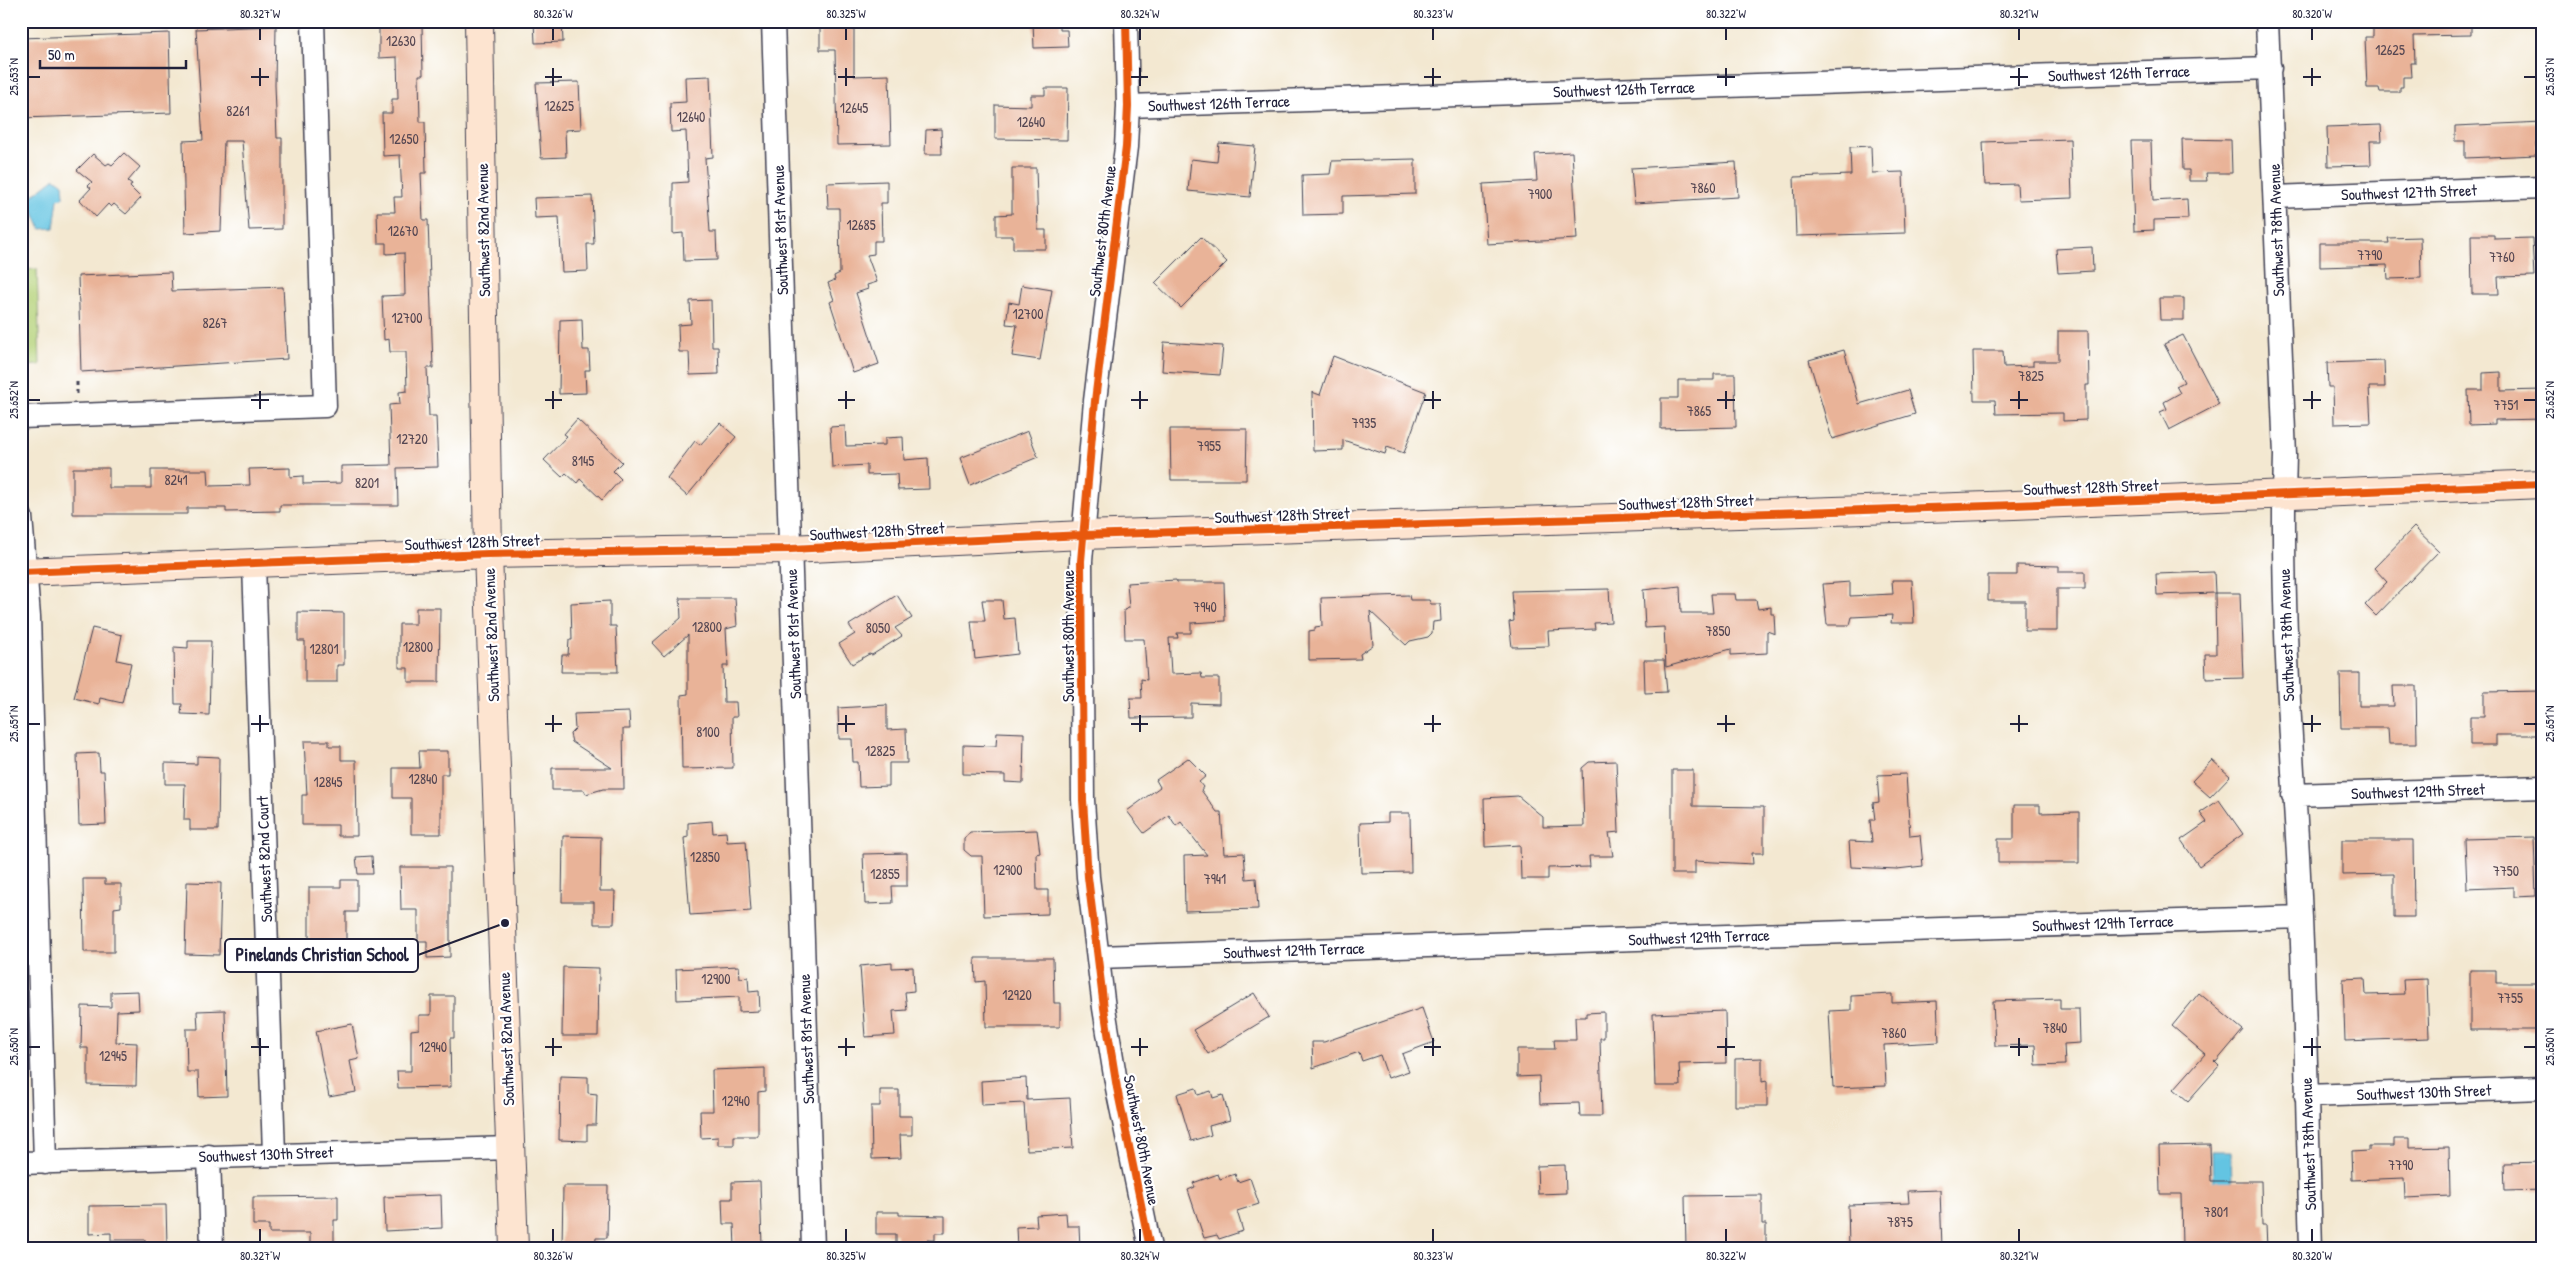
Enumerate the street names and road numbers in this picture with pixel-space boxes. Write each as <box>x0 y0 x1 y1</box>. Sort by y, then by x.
street label: Southwest 126th Terrace <box>2048 60 2191 86</box>
street label: Southwest 126th Terrace <box>1553 76 1696 102</box>
street label: Southwest 126th Terrace <box>1148 90 1291 116</box>
street label: Southwest 82nd Avenue <box>471 162 495 297</box>
street label: Southwest 80th Avenue <box>1083 163 1121 298</box>
street label: Southwest 78th Avenue <box>2263 163 2289 297</box>
street label: Southwest 81st Avenue <box>767 164 793 295</box>
street label: Southwest 127th Street <box>2341 179 2478 205</box>
street label: Southwest 128th Street <box>2023 474 2159 500</box>
street label: Southwest 128th Street <box>1618 489 1754 515</box>
street label: Southwest 128th Street <box>1214 502 1350 528</box>
street label: Southwest 128th Street <box>809 516 945 546</box>
street label: Southwest 128th Street <box>404 529 540 555</box>
street label: Southwest 82nd Avenue <box>478 567 504 702</box>
street label: Southwest 81st Avenue <box>780 568 806 699</box>
street label: Southwest 78th Avenue <box>2273 568 2299 702</box>
street label: Southwest 80th Avenue <box>1057 569 1079 702</box>
street label: Southwest 129th Street <box>2351 778 2486 804</box>
street label: Southwest 82nd Court <box>251 795 277 923</box>
street label: Southwest 129th Terrace <box>2032 910 2175 936</box>
street label: Southwest 129th Terrace <box>1628 924 1771 950</box>
street label: Southwest 129th Terrace <box>1223 937 1366 963</box>
street label: Southwest 82nd Avenue <box>493 971 519 1106</box>
street label: Southwest 81st Avenue <box>793 973 819 1104</box>
street label: Southwest 80th Avenue <box>1119 1073 1166 1208</box>
street label: Southwest 78th Avenue <box>2295 1077 2321 1211</box>
street label: Southwest 130th Street <box>2356 1079 2492 1105</box>
street label: Southwest 130th Street <box>198 1141 334 1167</box>

